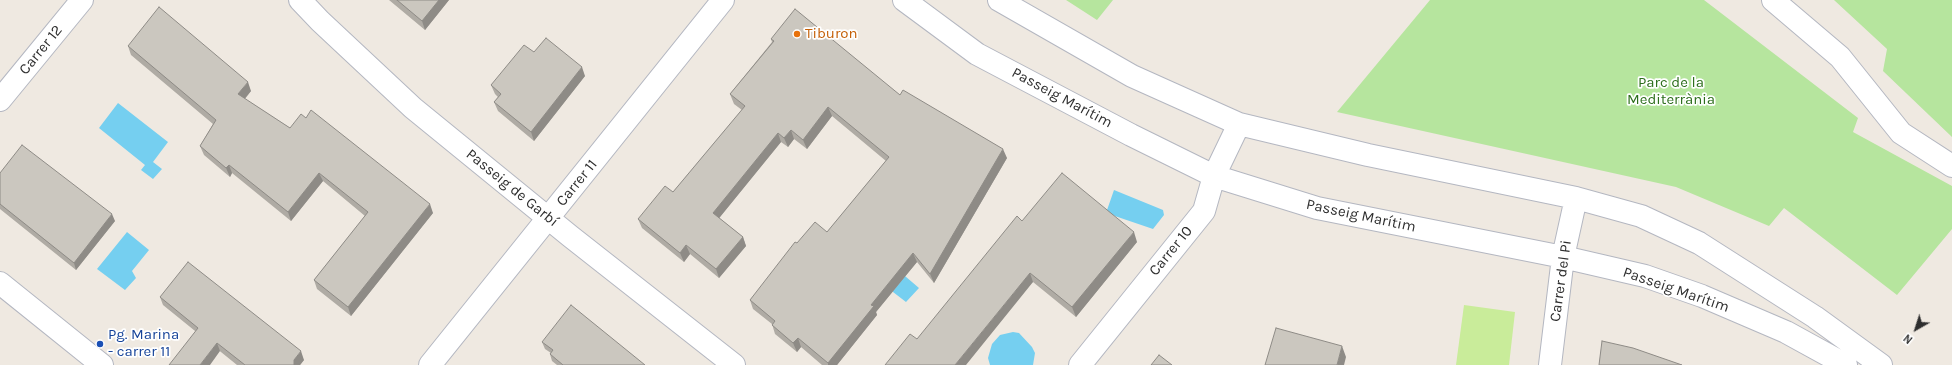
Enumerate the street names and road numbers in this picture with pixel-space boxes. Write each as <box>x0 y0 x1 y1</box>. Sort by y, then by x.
street label: Carrer 12 <box>16 22 66 78</box>
street label: Passeig Marítim <box>1009 64 1115 132</box>
street label: Passeig de Garbí <box>462 145 562 231</box>
street label: Carrer 11 <box>553 156 601 210</box>
street label: Passeig Marítim <box>1305 196 1417 236</box>
street label: Carrer 10 <box>1145 222 1197 280</box>
street label: Carrer del Pi <box>1546 239 1576 323</box>
street label: Passeig Marítim <box>1620 263 1732 317</box>

